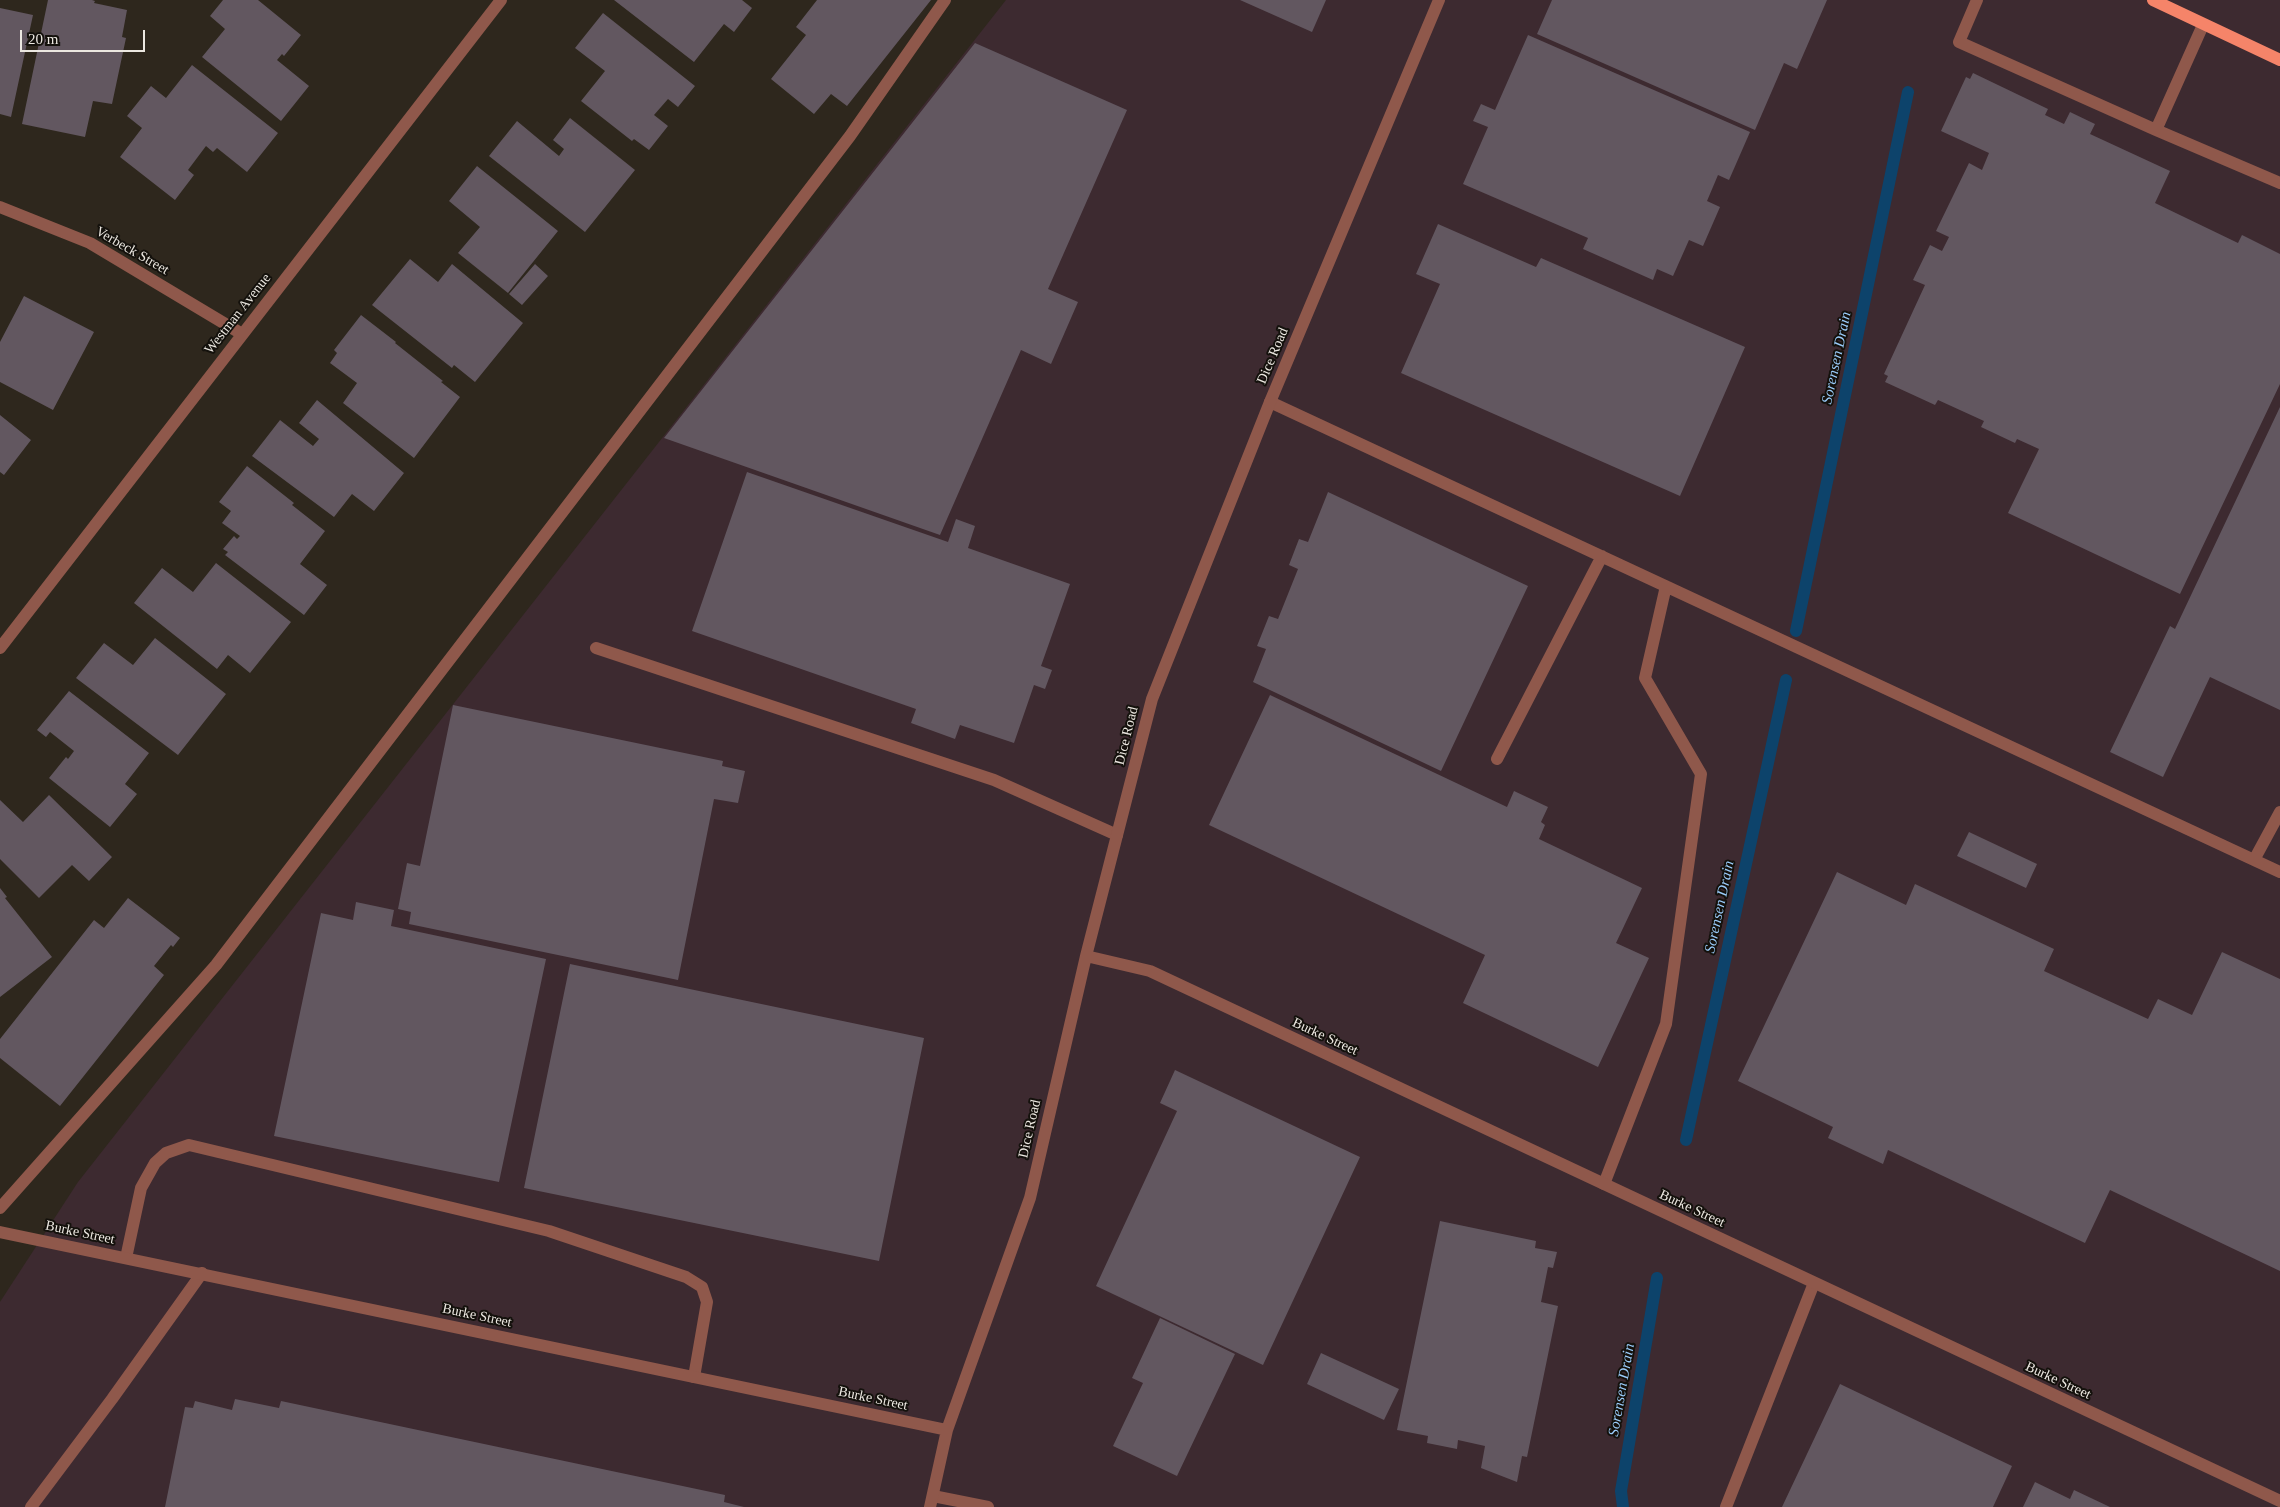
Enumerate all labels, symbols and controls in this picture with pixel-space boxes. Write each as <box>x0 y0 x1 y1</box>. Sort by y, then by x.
scale bar <box>22 20 148 52</box>
text: 20 m <box>28 31 58 47</box>
street label: Verbeck Street <box>92 223 172 279</box>
street label: Westman Avenue <box>201 270 275 358</box>
water label: Sorensen Drain <box>1818 310 1856 406</box>
street label: Dice Road <box>1254 325 1292 387</box>
street label: Dice Road <box>1112 705 1142 767</box>
water label: Sorensen Drain <box>1701 859 1739 955</box>
street label: Burke Street <box>1290 1015 1360 1059</box>
street label: Dice Road <box>1015 1098 1045 1160</box>
street label: Burke Street <box>1657 1187 1727 1231</box>
street label: Burke Street <box>44 1217 116 1249</box>
street label: Burke Street <box>441 1300 513 1332</box>
water label: Sorensen Drain <box>1605 1342 1639 1438</box>
street label: Burke Street <box>2023 1359 2093 1403</box>
street label: Burke Street <box>837 1383 909 1415</box>

